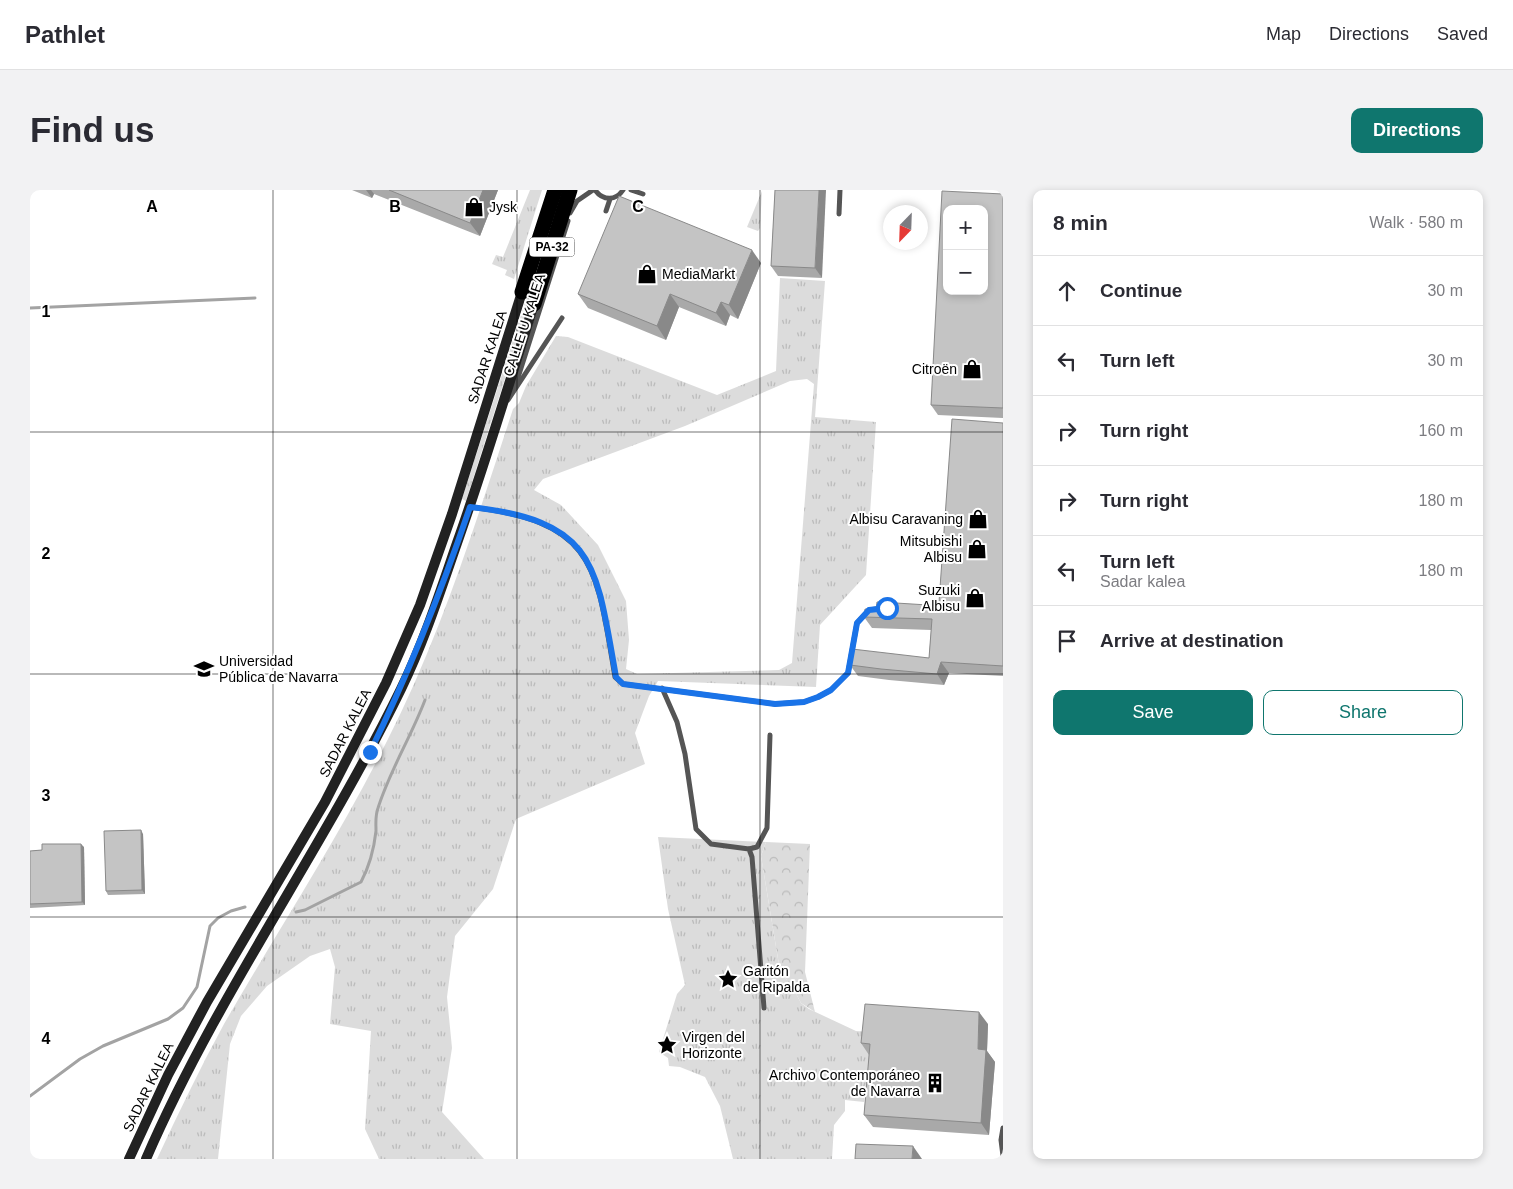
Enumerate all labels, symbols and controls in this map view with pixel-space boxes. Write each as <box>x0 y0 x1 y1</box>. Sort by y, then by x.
text: Pathlet <box>25 21 105 48</box>
text: Map <box>1266 24 1301 44</box>
text: Directions <box>1329 24 1409 44</box>
text: Saved <box>1437 24 1488 44</box>
button: Directions <box>1351 108 1483 153</box>
text: Find us <box>30 110 154 149</box>
shop icon: Jysk <box>463 196 485 218</box>
text: A <box>146 198 158 215</box>
text: B <box>389 198 401 215</box>
text: C <box>632 198 644 215</box>
place label: Jysk <box>489 199 518 215</box>
north arrow <box>883 205 928 250</box>
map controls <box>943 205 988 295</box>
button: + <box>943 205 988 250</box>
text: 8 min <box>1053 211 1108 234</box>
text: Walk · 580 m <box>1369 214 1463 231</box>
road number: PA-32 <box>530 238 574 256</box>
button: − <box>943 250 988 295</box>
shop icon: MediaMarkt <box>636 263 658 285</box>
place label: MediaMarkt <box>662 266 735 282</box>
street label: CALLE U KALEA <box>500 271 548 379</box>
icon: ahead <box>1053 277 1081 305</box>
text: Continue <box>1100 280 1182 301</box>
text: 30 m <box>1427 282 1463 299</box>
text: 1 <box>42 303 51 320</box>
street label: SADAR KALEA <box>464 308 510 406</box>
icon: left <box>1053 347 1081 375</box>
text: Turn left <box>1100 350 1175 371</box>
text: 30 m <box>1427 352 1463 369</box>
shop icon: Citroën <box>961 358 983 380</box>
place label: Citroën <box>912 361 957 377</box>
icon: right <box>1053 417 1081 445</box>
text: Turn right <box>1100 420 1188 441</box>
text: 160 m <box>1419 422 1463 439</box>
icon: right <box>1053 487 1081 515</box>
text: Turn right <box>1100 490 1188 511</box>
text: 180 m <box>1419 492 1463 509</box>
shop icon: Albisu Caravaning <box>967 508 989 530</box>
place label: Albisu Caravaning <box>849 511 963 527</box>
place label: Mitsubishi Albisu <box>900 533 962 565</box>
shop icon: Mitsubishi Albisu <box>966 538 988 560</box>
text: 2 <box>42 545 51 562</box>
text: Turn left <box>1100 551 1175 572</box>
icon: left <box>1053 557 1081 585</box>
text: 180 m <box>1419 562 1463 579</box>
text: Sadar kalea <box>1100 573 1185 590</box>
place label: Suzuki Albisu <box>918 582 960 614</box>
shop icon: Suzuki Albisu <box>964 587 986 609</box>
route start <box>876 597 899 620</box>
icon: arrive <box>1053 627 1081 655</box>
text: Arrive at destination <box>1100 630 1284 651</box>
place label: Universidad Pública de Navarra <box>219 653 338 685</box>
school or university icon: Universidad Pública de Navarra <box>193 658 215 680</box>
street label: SADAR KALEA <box>316 685 375 780</box>
button: Save <box>1053 690 1253 735</box>
button: Share <box>1263 690 1463 735</box>
route end <box>359 741 382 764</box>
text: 3 <box>42 787 51 804</box>
place label: Garitón de Ripalda <box>743 963 810 995</box>
place icon: Garitón de Ripalda <box>717 968 739 990</box>
place label: Virgen del Horizonte <box>682 1029 745 1061</box>
text: 4 <box>42 1030 51 1047</box>
place icon: Virgen del Horizonte <box>656 1034 678 1056</box>
street label: SADAR KALEA <box>119 1039 177 1134</box>
place label: Archivo Contemporáneo de Navarra <box>769 1067 920 1099</box>
building icon: Archivo Contemporáneo de Navarra <box>924 1072 946 1094</box>

